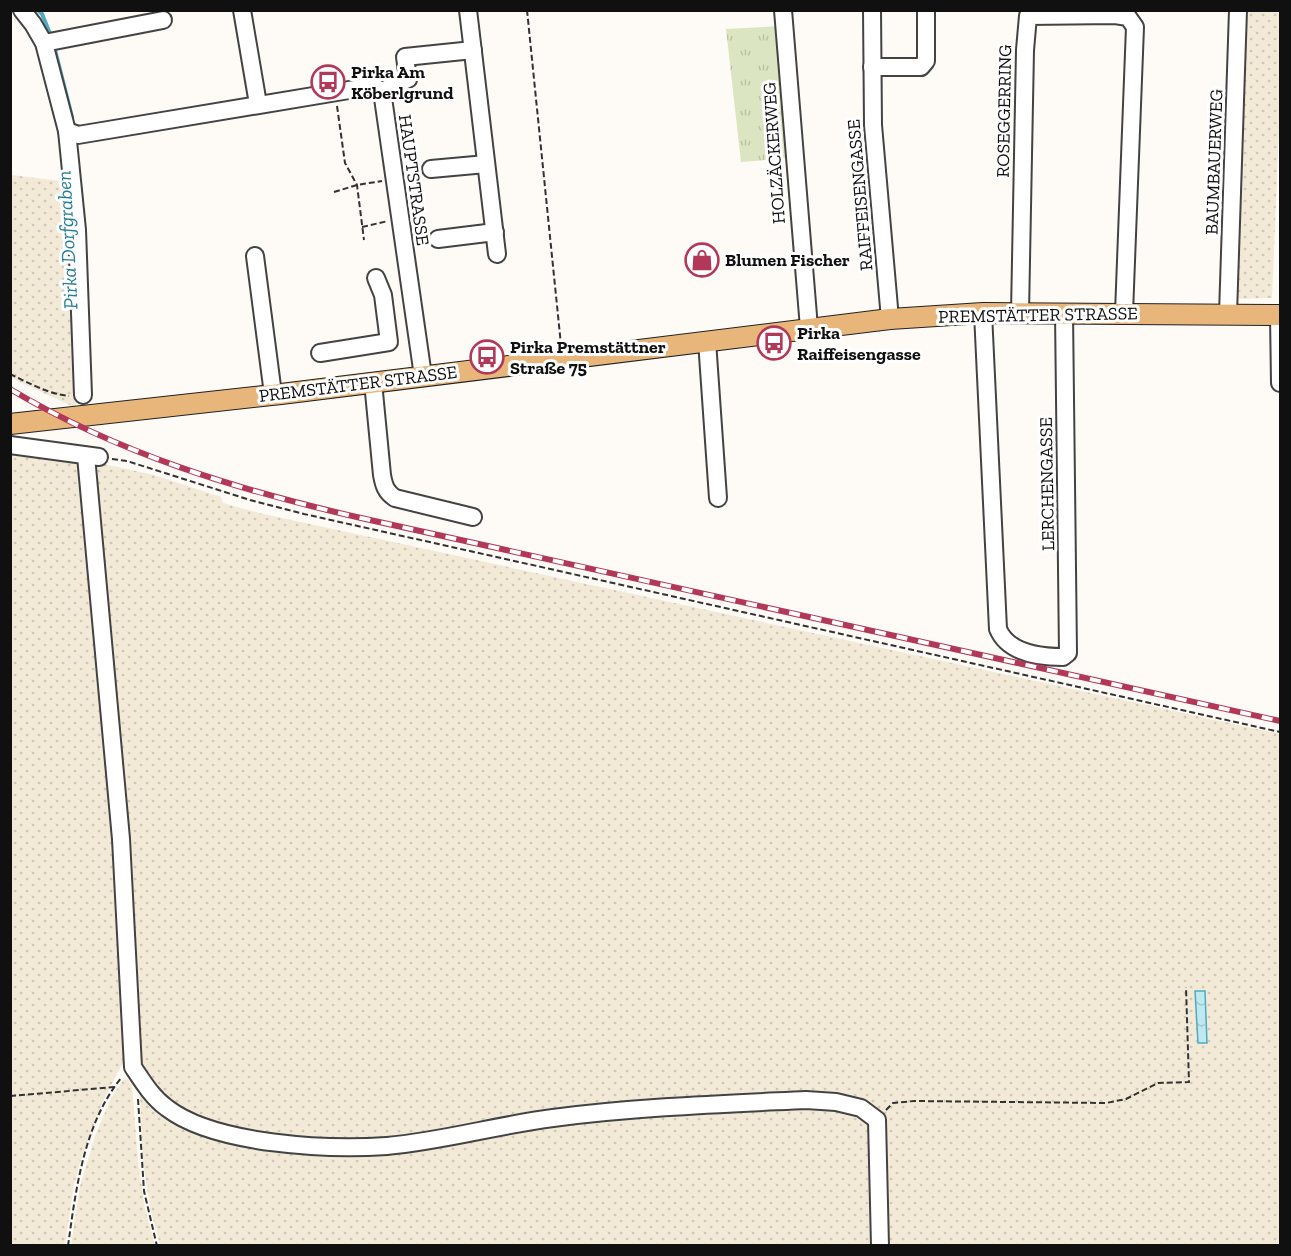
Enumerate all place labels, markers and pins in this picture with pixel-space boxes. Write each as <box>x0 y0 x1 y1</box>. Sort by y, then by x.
place label: Pirka Am Köberlgrund <box>351 61 454 104</box>
bus stop icon: Pirka Am Köberlgrund <box>310 64 346 100</box>
shop icon: Blumen Fischer <box>684 242 720 278</box>
place label: Blumen Fischer <box>725 249 850 271</box>
place label: Pirka Raiffeisengasse <box>797 322 921 365</box>
bus stop icon: Pirka Raiffeisengasse <box>756 325 792 361</box>
place label: Pirka Premstättner Straße 75 <box>510 336 666 379</box>
bus stop icon: Pirka Premstättner Straße 75 <box>469 339 505 375</box>

